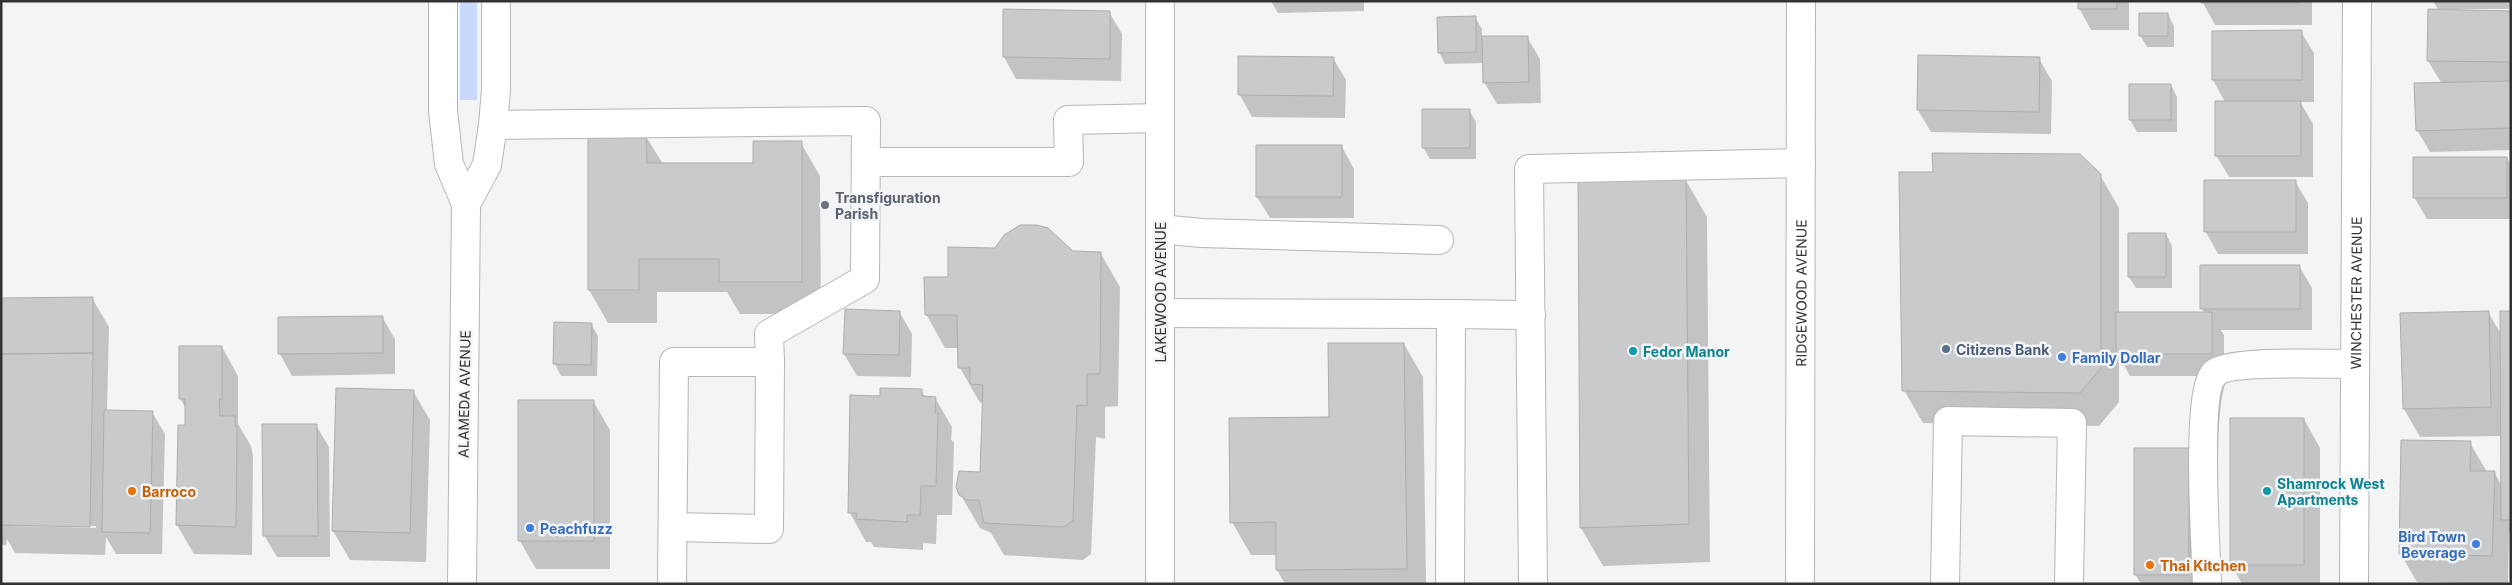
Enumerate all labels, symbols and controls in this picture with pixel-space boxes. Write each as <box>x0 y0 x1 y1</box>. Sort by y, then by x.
place label: Transfiguration Parish <box>835 189 941 222</box>
marker: Transfiguration Parish <box>819 199 831 211</box>
street label: WINCHESTER AVENUE <box>2347 217 2364 369</box>
street label: RIDGEWOOD AVENUE <box>1792 219 1809 367</box>
street label: LAKEWOOD AVENUE <box>1152 222 1169 362</box>
street label: ALAMEDA AVENUE <box>454 330 474 458</box>
place label: Citizens Bank <box>1956 341 2050 358</box>
place label: Fedor Manor <box>1643 343 1730 360</box>
marker: Citizens Bank <box>1940 343 1952 355</box>
marker: Fedor Manor <box>1627 345 1639 357</box>
place label: Family Dollar <box>2072 349 2161 366</box>
marker: Family Dollar <box>2056 351 2068 363</box>
place label: Shamrock West Apartments <box>2277 475 2385 508</box>
place label: Barroco <box>142 483 196 500</box>
marker: Barroco <box>126 485 138 497</box>
marker: Shamrock West Apartments <box>2261 485 2273 497</box>
place label: Peachfuzz <box>540 520 613 537</box>
marker: Peachfuzz <box>524 522 536 534</box>
place label: Bird Town Beverage <box>2398 528 2466 561</box>
marker: Bird Town Beverage <box>2470 538 2482 550</box>
place label: Thai Kitchen <box>2160 557 2246 574</box>
marker: Thai Kitchen <box>2144 559 2156 571</box>

